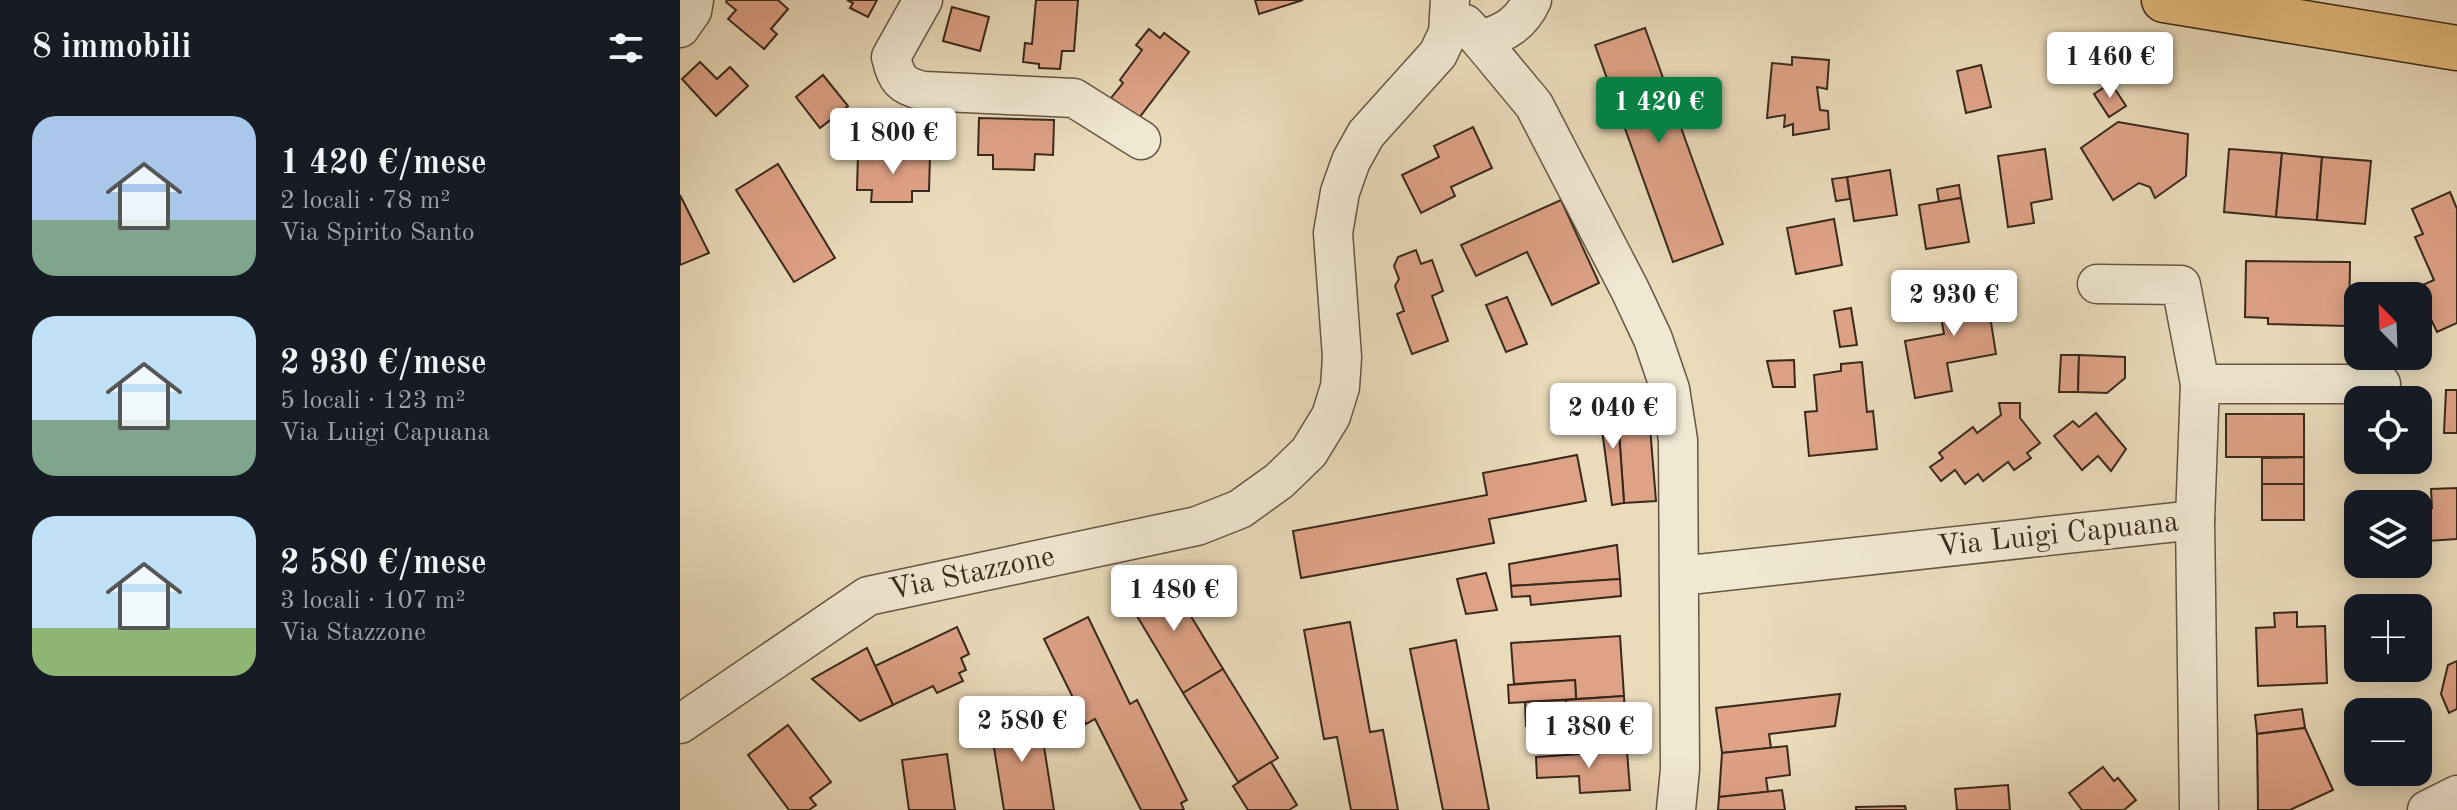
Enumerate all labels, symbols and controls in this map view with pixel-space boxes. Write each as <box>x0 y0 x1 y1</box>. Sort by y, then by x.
icon: filters <box>604 26 648 70</box>
text: 8 immobili <box>32 31 191 65</box>
pin: 1 460 € <box>2036 32 2184 100</box>
text: 1 460 € <box>2065 45 2155 71</box>
pin: 1 420 € <box>1585 77 1733 145</box>
text: 1 420 € <box>1614 90 1704 116</box>
pin: 1 800 € <box>819 108 967 176</box>
text: 1 800 € <box>848 121 938 147</box>
text: 1 420 €/mese <box>280 147 487 181</box>
icon: home <box>96 148 192 244</box>
text: 2 locali · 78 m² <box>280 188 450 214</box>
text: Via Spirito Santo <box>280 220 475 246</box>
pin: 2 930 € <box>1880 270 2028 338</box>
north arrow <box>2344 282 2432 370</box>
map controls <box>2344 282 2432 786</box>
text: 2 930 € <box>1909 283 1999 309</box>
text: 2 930 €/mese <box>280 347 487 381</box>
icon: home <box>96 348 192 444</box>
pin: 2 040 € <box>1539 383 1687 451</box>
button: locate <box>2344 386 2432 474</box>
text: 5 locali · 123 m² <box>280 388 465 414</box>
text: 2 040 € <box>1568 396 1658 422</box>
text: Via Luigi Capuana <box>280 420 490 446</box>
button: layers <box>2344 490 2432 578</box>
street label: Via Luigi Capuana <box>1936 507 2180 563</box>
street label: Via Stazzone <box>887 542 1057 606</box>
text: 2 580 €/mese <box>280 547 487 581</box>
icon: home <box>96 548 192 644</box>
pin: 1 480 € <box>1100 565 1248 633</box>
text: 1 480 € <box>1129 578 1219 604</box>
text: 3 locali · 107 m² <box>280 588 465 614</box>
button: + <box>2344 594 2432 682</box>
text: Via Stazzone <box>280 620 426 646</box>
pin: 2 580 € <box>948 696 1096 764</box>
button: − <box>2344 698 2432 786</box>
pin: 1 380 € <box>1515 702 1663 770</box>
text: 2 580 € <box>977 709 1067 735</box>
text: 1 380 € <box>1544 715 1634 741</box>

